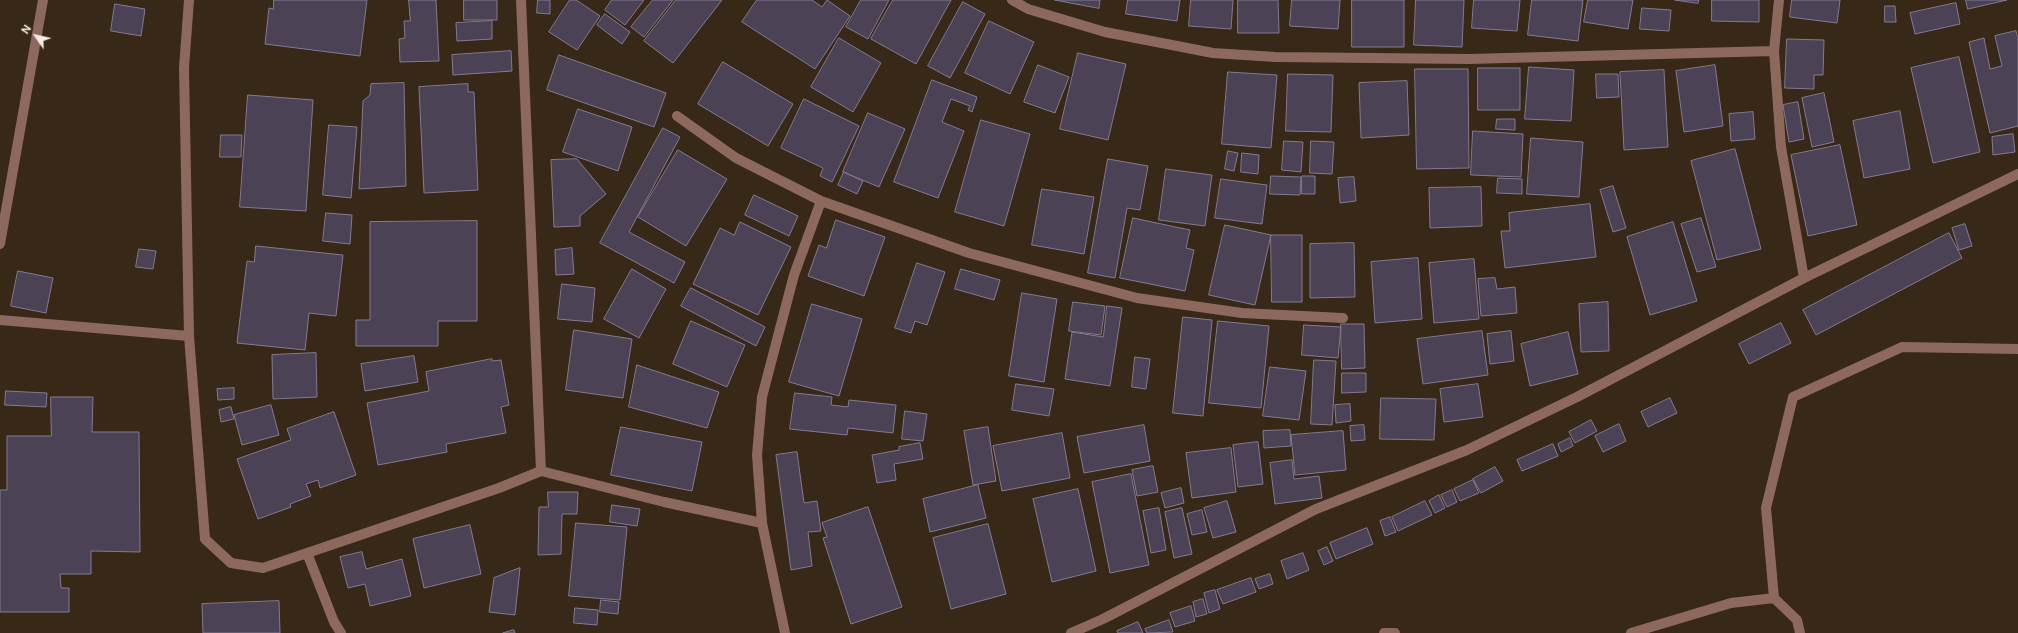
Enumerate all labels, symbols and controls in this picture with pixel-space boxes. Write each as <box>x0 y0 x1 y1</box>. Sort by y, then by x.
north arrow <box>16 16 56 56</box>
text: N <box>18 22 34 37</box>

